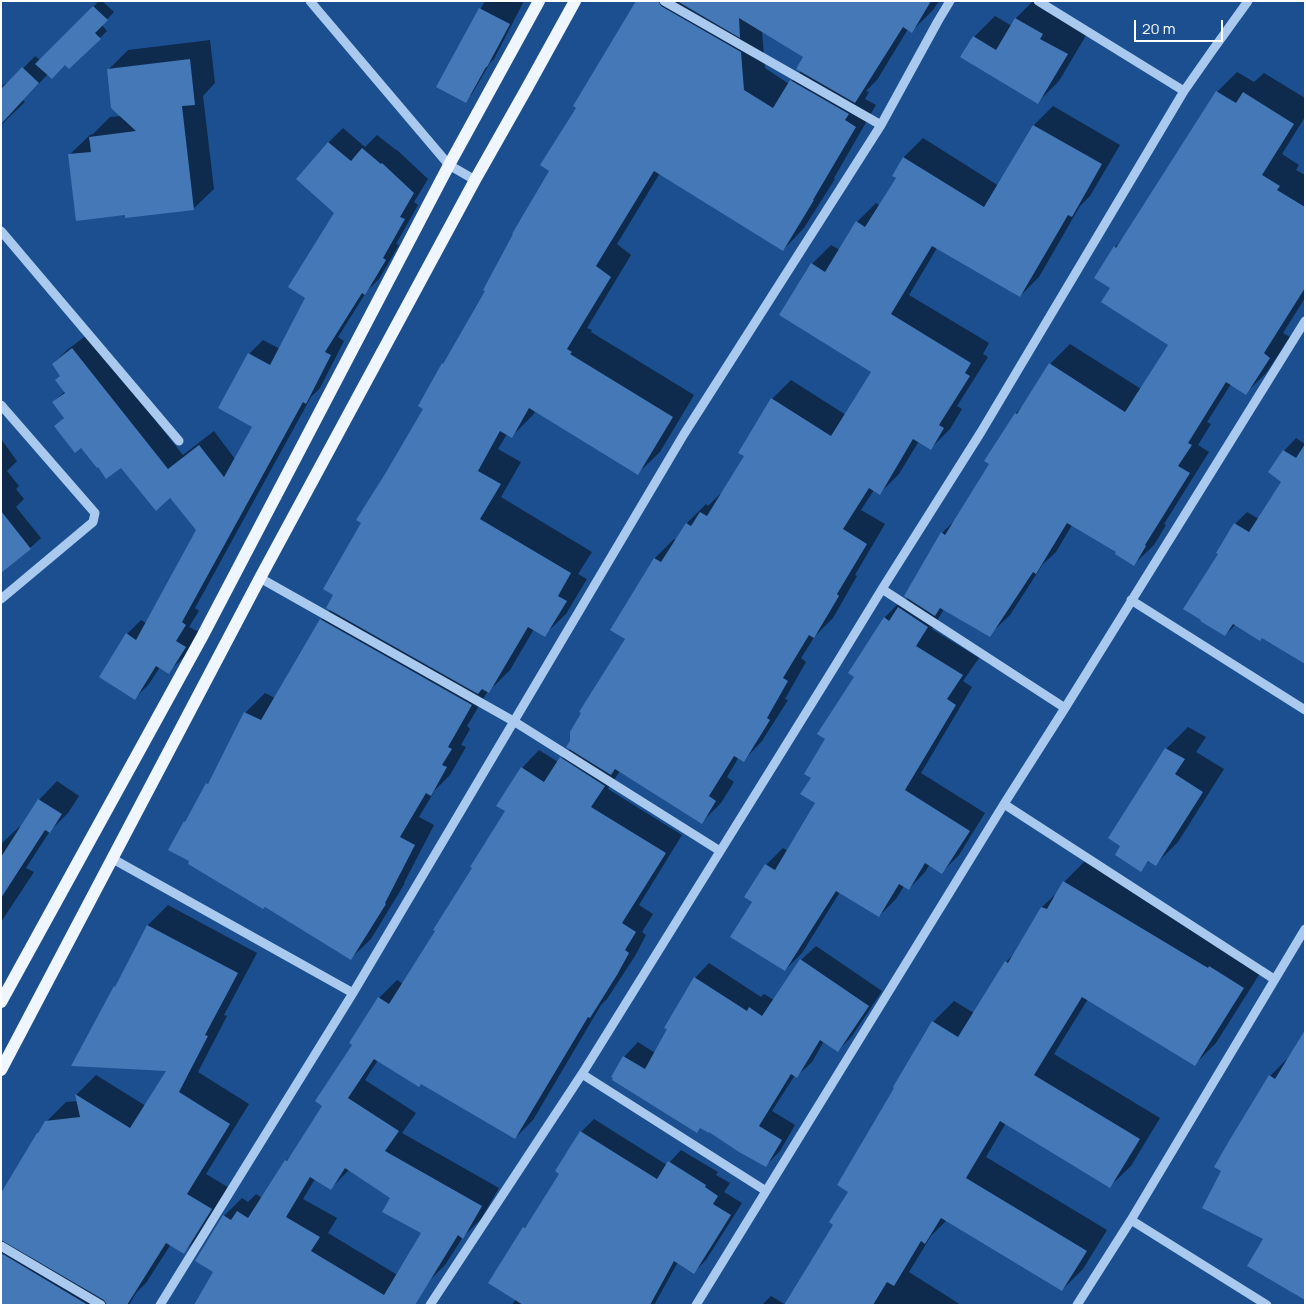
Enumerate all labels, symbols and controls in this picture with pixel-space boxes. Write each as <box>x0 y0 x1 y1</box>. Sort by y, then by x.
scale bar <box>1136 10 1225 42</box>
text: 20 m <box>1142 18 1175 39</box>

